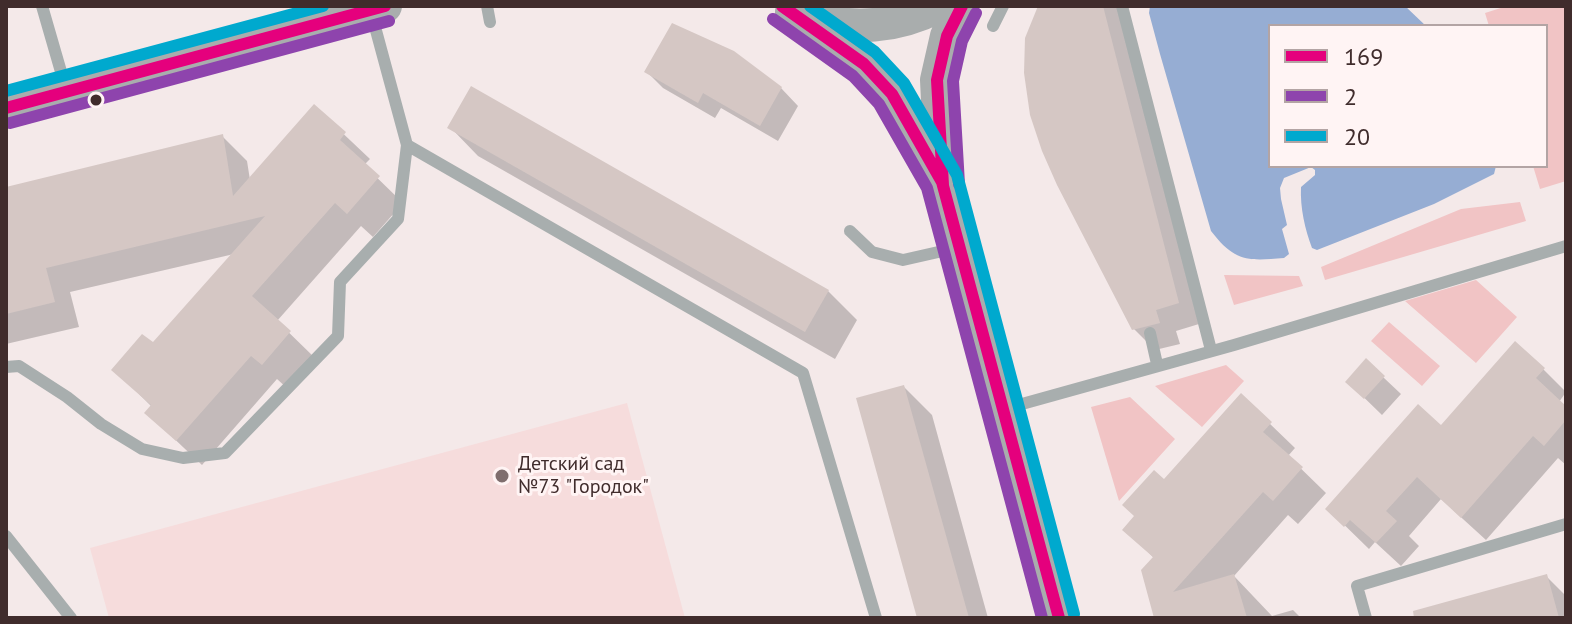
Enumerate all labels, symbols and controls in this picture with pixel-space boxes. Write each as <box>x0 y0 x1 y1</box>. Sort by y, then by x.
legend <box>1268 24 1548 168</box>
text: 169 <box>1344 41 1383 72</box>
text: 2 <box>1344 81 1357 112</box>
unlabelled marker <box>88 92 104 108</box>
text: 20 <box>1344 121 1370 152</box>
place label: Детский сад №73 "Городок" <box>518 452 649 499</box>
marker: Детский сад №73 "Городок" <box>493 467 511 485</box>

